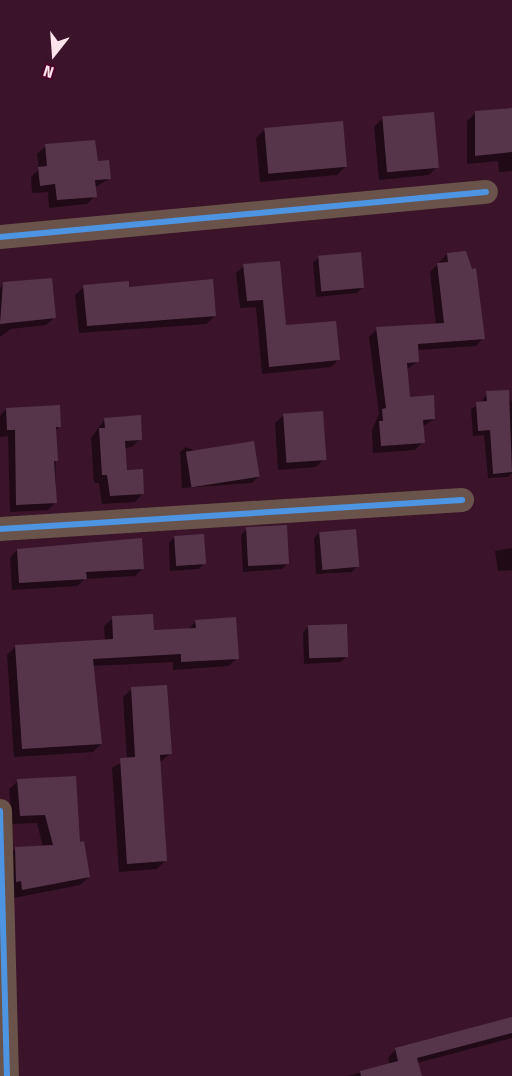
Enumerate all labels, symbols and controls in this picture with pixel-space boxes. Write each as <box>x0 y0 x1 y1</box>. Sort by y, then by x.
north arrow <box>24 24 84 84</box>
text: N <box>41 61 56 82</box>

